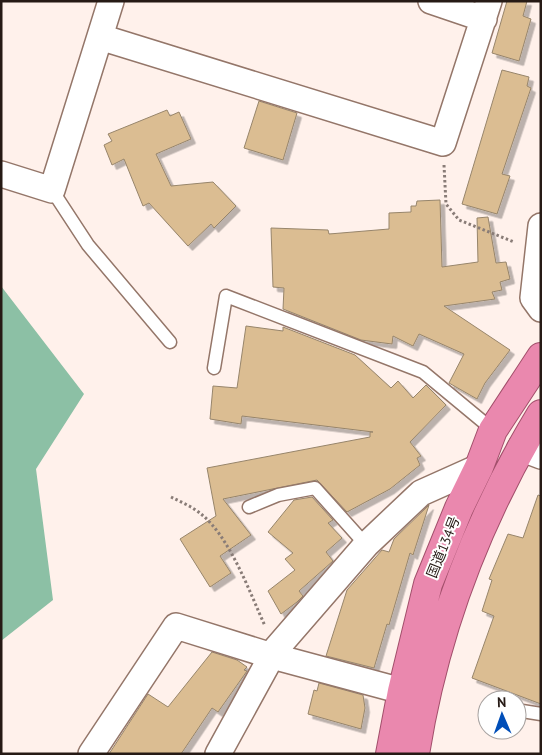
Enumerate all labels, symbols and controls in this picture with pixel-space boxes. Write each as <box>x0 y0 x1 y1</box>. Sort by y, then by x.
street label: 国道134号 <box>423 514 463 580</box>
north arrow <box>477 690 527 740</box>
text: N <box>497 693 506 711</box>

